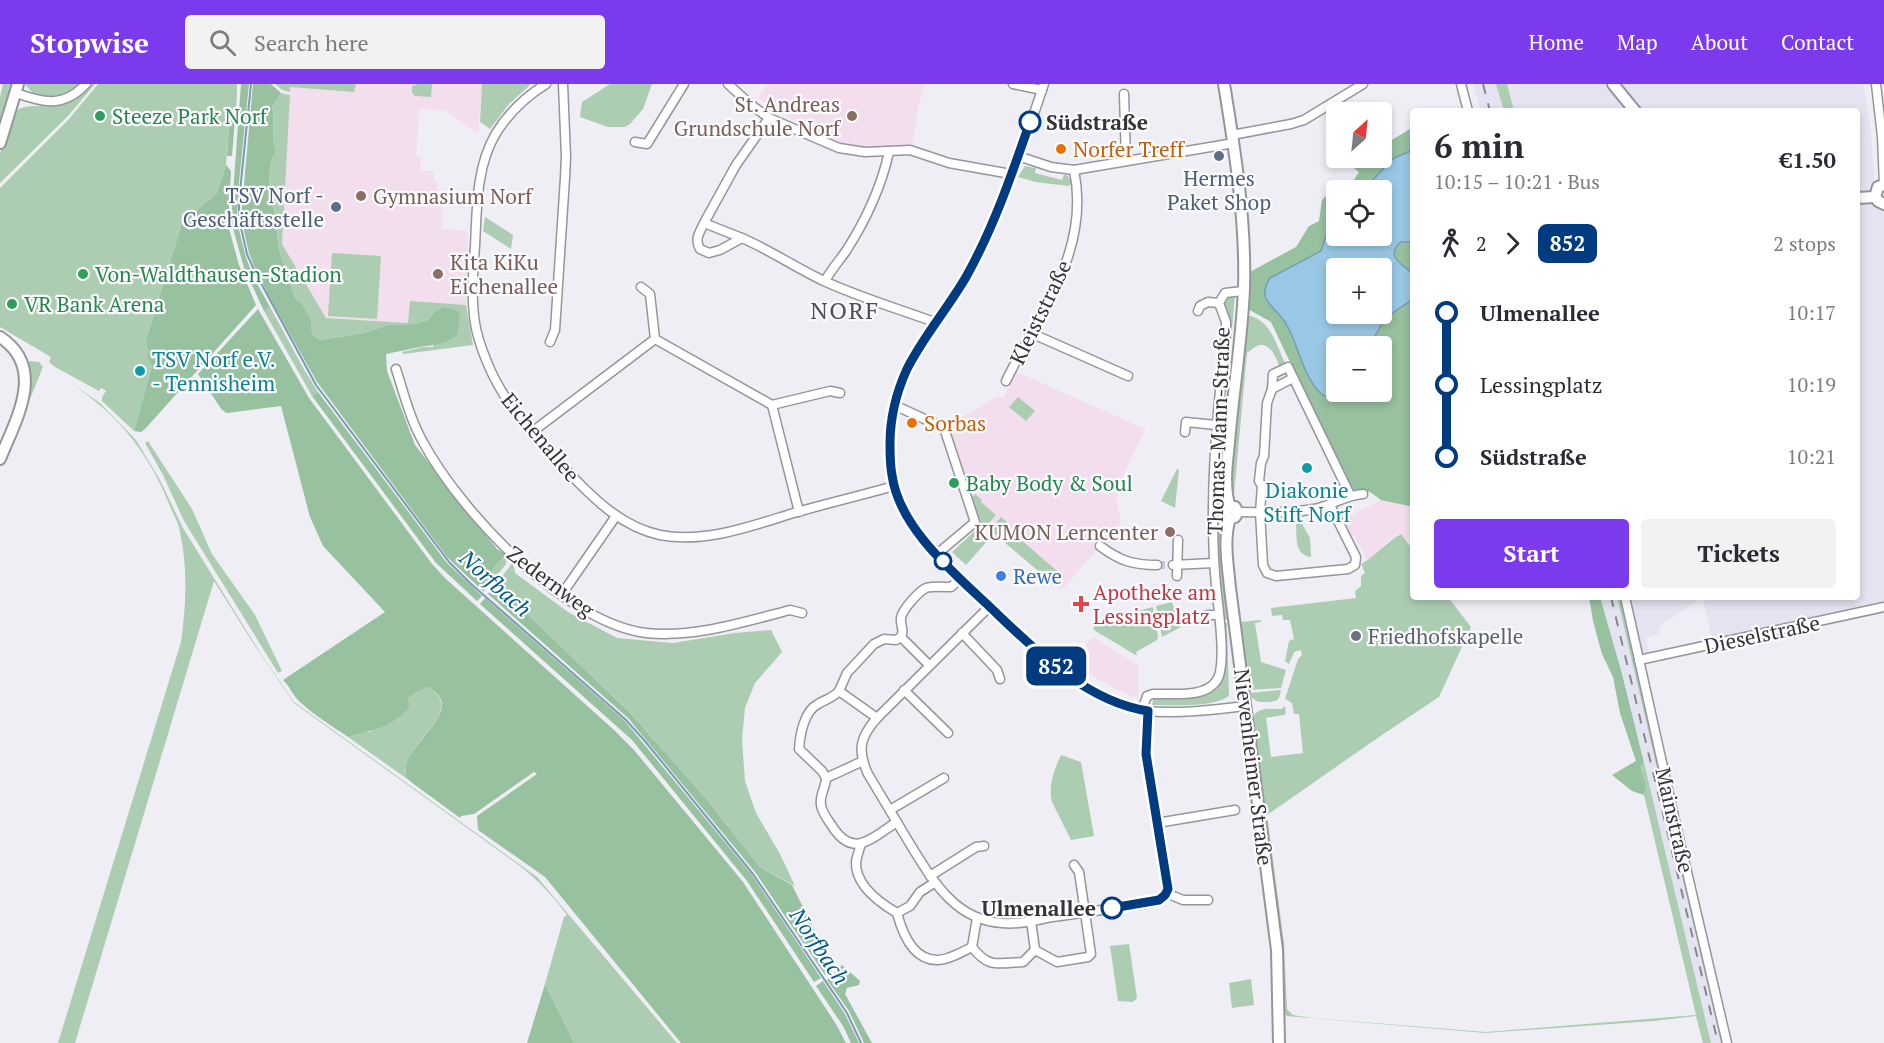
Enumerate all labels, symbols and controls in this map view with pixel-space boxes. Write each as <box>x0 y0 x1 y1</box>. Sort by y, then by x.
search box <box>185 15 605 69</box>
text: Stopwise <box>30 24 149 61</box>
icon: search <box>206 26 239 59</box>
text: Search here <box>254 28 369 57</box>
text: Home <box>1528 28 1584 56</box>
text: Map <box>1617 28 1658 56</box>
text: About <box>1691 28 1748 56</box>
text: Contact <box>1781 28 1854 56</box>
place label: St. Andreas Grundschule Norf <box>674 90 842 142</box>
place label: Steeze Park Norf <box>112 102 269 130</box>
north arrow <box>1326 102 1392 168</box>
map controls <box>1326 102 1392 402</box>
place label: Südstraße <box>1046 108 1148 136</box>
marker: Steeze Park Norf <box>93 109 107 123</box>
marker: St. Andreas Grundschule Norf <box>845 109 859 123</box>
marker: Südstraße <box>1019 111 1041 133</box>
text: 6 min <box>1434 124 1524 167</box>
place label: Norfer Treff <box>1073 135 1186 163</box>
marker: Norfer Treff <box>1054 142 1068 156</box>
text: €1.50 <box>1780 145 1836 174</box>
marker: Hermes Paket Shop <box>1212 149 1226 163</box>
place label: Hermes Paket Shop <box>1167 164 1271 216</box>
text: 10:15 – 10:21 · Bus <box>1434 168 1600 195</box>
button: locate <box>1326 180 1392 246</box>
place label: TSV Norf - Geschäftsstelle <box>183 181 324 233</box>
place label: Gymnasium Norf <box>373 182 534 210</box>
marker: Gymnasium Norf <box>354 189 368 203</box>
marker: TSV Norf - Geschäftsstelle <box>329 200 343 214</box>
icon: walk <box>1434 227 1467 260</box>
icon: forward <box>1496 227 1529 260</box>
text: 852 <box>1550 229 1585 257</box>
text: 2 <box>1476 230 1487 257</box>
text: 2 stops <box>1773 230 1836 257</box>
place label: Kita KiKu Eichenallee <box>450 248 558 300</box>
street label: Kleiststraße <box>1003 255 1077 369</box>
button: + <box>1326 258 1392 324</box>
place label: Von-Waldthausen-Stadion <box>95 260 342 288</box>
marker: Von-Waldthausen-Stadion <box>76 267 90 281</box>
marker: Kita KiKu Eichenallee <box>431 267 445 281</box>
place label: VR Bank Arena <box>24 290 165 318</box>
district label: NORF <box>810 294 880 326</box>
marker: VR Bank Arena <box>5 297 19 311</box>
text: Ulmenallee <box>1480 298 1600 327</box>
text: 10:17 <box>1787 299 1836 326</box>
street label: Thomas-Mann-Straße <box>1200 327 1236 535</box>
button: − <box>1326 336 1392 402</box>
place label: TSV Norf e.V. - Tennisheim <box>152 345 276 397</box>
marker: TSV Norf e.V. - Tennisheim <box>133 364 147 378</box>
text: Lessingplatz <box>1480 370 1603 399</box>
text: 10:19 <box>1787 371 1836 398</box>
street label: Eichenallee <box>496 387 586 487</box>
place label: Sorbas <box>924 409 986 437</box>
marker: Sorbas <box>905 416 919 430</box>
text: Südstraße <box>1480 442 1587 471</box>
text: 10:21 <box>1787 443 1836 470</box>
marker: Diakonie Stift Norf <box>1300 461 1314 475</box>
place label: Baby Body & Soul <box>966 469 1133 497</box>
marker: Baby Body & Soul <box>947 476 961 490</box>
place label: Diakonie Stift Norf <box>1263 476 1353 528</box>
place label: KUMON Lerncenter <box>975 518 1158 546</box>
button: Start <box>1434 519 1629 588</box>
button: Tickets <box>1641 519 1836 588</box>
marker: KUMON Lerncenter <box>1163 525 1177 539</box>
street label: Zedernweg <box>502 539 601 624</box>
water label: Norfbach <box>453 543 538 623</box>
unlabelled marker <box>934 552 952 570</box>
place label: Rewe <box>1013 562 1062 590</box>
marker: Rewe <box>994 569 1008 583</box>
place label: Apotheke am Lessingplatz <box>1093 578 1216 630</box>
marker: Apotheke am Lessingplatz <box>1074 597 1088 611</box>
street label: Dieselstraße <box>1702 608 1822 660</box>
place label: Friedhofskapelle <box>1368 622 1523 650</box>
marker: Friedhofskapelle <box>1349 629 1363 643</box>
line badge: 852 <box>1022 646 1090 686</box>
text: 852 <box>1038 652 1074 680</box>
street label: Nievenheimer Straße <box>1228 667 1280 867</box>
street label: Mainstraße <box>1649 765 1701 875</box>
place label: Ulmenallee <box>982 894 1096 922</box>
marker: Ulmenallee <box>1101 897 1123 919</box>
water label: Norfbach <box>783 901 856 990</box>

